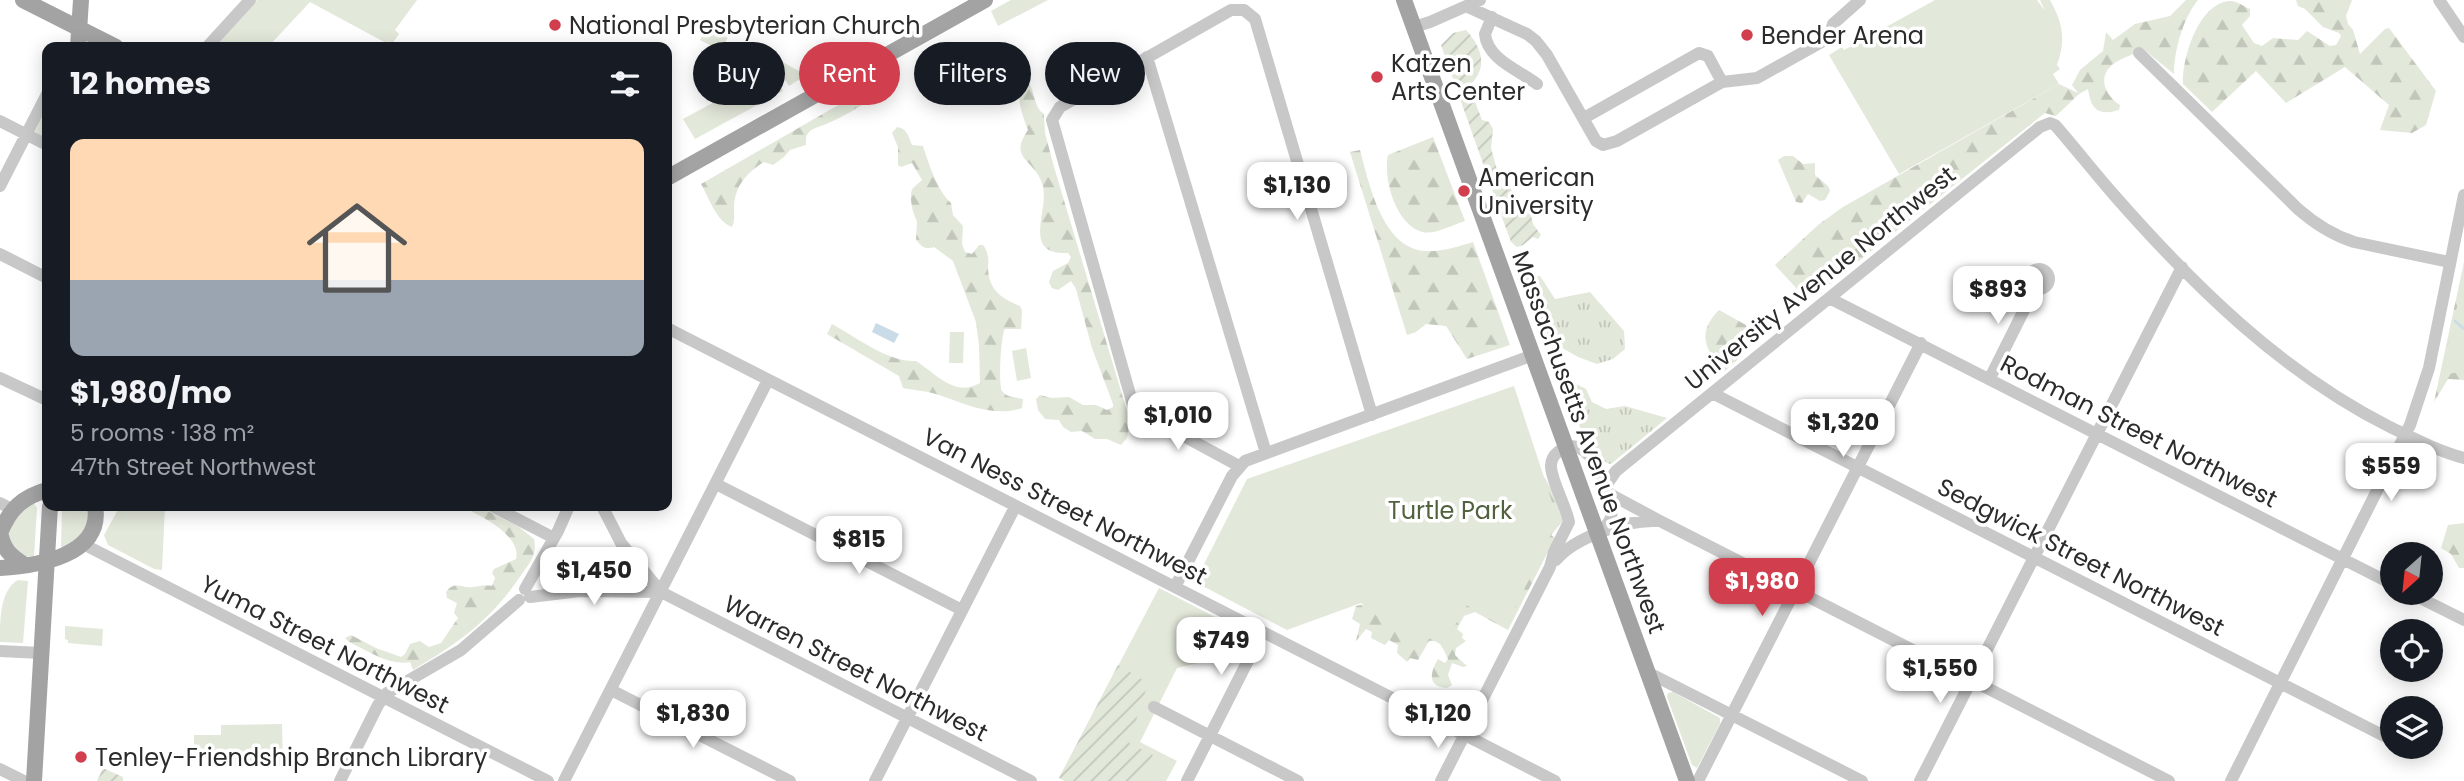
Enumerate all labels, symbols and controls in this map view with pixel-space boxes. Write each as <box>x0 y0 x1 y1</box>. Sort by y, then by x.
place label: National Presbyterian Church <box>569 9 921 42</box>
marker: National Presbyterian Church <box>547 17 563 33</box>
place label: Bender Arena <box>1761 19 1924 52</box>
marker: Bender Arena <box>1739 27 1755 43</box>
chip: Buy <box>693 42 785 105</box>
chip: Rent <box>799 42 900 105</box>
chip: Filters <box>914 42 1031 105</box>
chip: New <box>1045 42 1145 105</box>
place label: Katzen Arts Center <box>1391 47 1525 108</box>
text: 12 homes <box>70 62 211 105</box>
icon: filters <box>606 65 644 103</box>
marker: Katzen Arts Center <box>1369 69 1385 85</box>
street label: University Avenue Northwest <box>1678 158 1962 398</box>
place label: American University <box>1478 161 1595 222</box>
pin: $1,130 <box>1240 162 1354 222</box>
text: $1,130 <box>1263 169 1331 201</box>
marker: American University <box>1456 183 1472 199</box>
icon: home <box>294 185 420 311</box>
street label: Massachusetts Avenue Northwest <box>1504 246 1674 638</box>
pin: $893 <box>1957 266 2039 326</box>
text: $893 <box>1969 273 2027 305</box>
street label: Rodman Street Northwest <box>1995 347 2283 515</box>
text: $1,980/mo <box>70 371 232 414</box>
pin: $1,010 <box>1121 392 1235 452</box>
text: $1,010 <box>1143 399 1213 431</box>
pin: $1,320 <box>1786 400 1900 459</box>
text: $1,320 <box>1807 406 1879 438</box>
text: 5 rooms · 138 m² <box>70 417 254 449</box>
street label: Van Ness Street Northwest <box>917 420 1213 592</box>
pin: $559 <box>2350 444 2432 503</box>
text: $559 <box>2361 450 2421 482</box>
text: 47th Street Northwest <box>70 451 316 483</box>
street label: Sedgwick Street Northwest <box>1932 470 2230 644</box>
park label: Turtle Park <box>1388 494 1513 527</box>
pin: $815 <box>818 516 900 576</box>
text: $815 <box>832 523 886 555</box>
north arrow <box>2380 542 2443 606</box>
map controls <box>2380 542 2443 759</box>
pin: $1,450 <box>537 548 651 607</box>
text: $1,450 <box>556 554 632 586</box>
pin: $1,980 <box>1705 558 1819 618</box>
text: $1,980 <box>1725 565 1799 597</box>
street label: Yuma Street Northwest <box>195 567 455 721</box>
street label: Warren Street Northwest <box>718 587 994 749</box>
pin: $749 <box>1180 618 1262 677</box>
button: locate <box>2380 619 2443 682</box>
text: $749 <box>1192 624 1250 656</box>
pin: $1,550 <box>1883 646 1997 705</box>
text: $1,550 <box>1902 652 1978 684</box>
pin: $1,830 <box>636 690 750 750</box>
pin: $1,120 <box>1381 690 1495 750</box>
button: layers <box>2380 696 2443 759</box>
text: $1,830 <box>656 697 730 729</box>
text: $1,120 <box>1404 697 1472 729</box>
place label: Tenley-Friendship Branch Library <box>95 741 488 774</box>
marker: Tenley-Friendship Branch Library <box>73 749 89 765</box>

